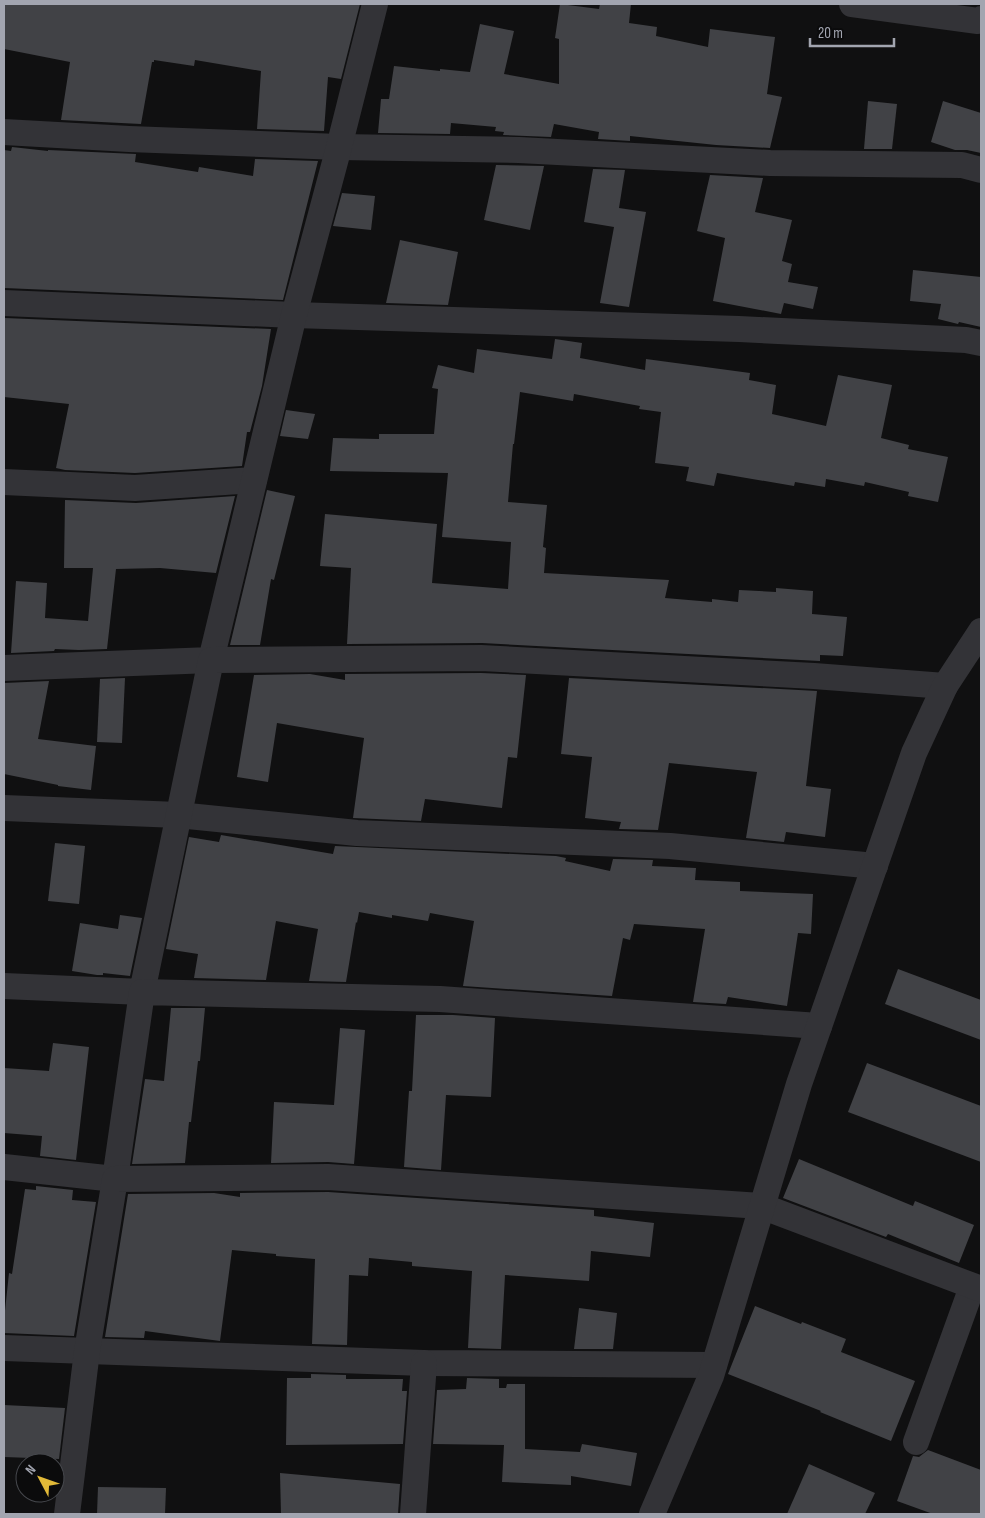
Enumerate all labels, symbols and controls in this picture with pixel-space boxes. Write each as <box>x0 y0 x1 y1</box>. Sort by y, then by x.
scale bar <box>810 15 894 47</box>
text: 20 m <box>818 24 843 43</box>
north arrow <box>15 1453 65 1503</box>
text: N <box>22 1461 39 1478</box>

